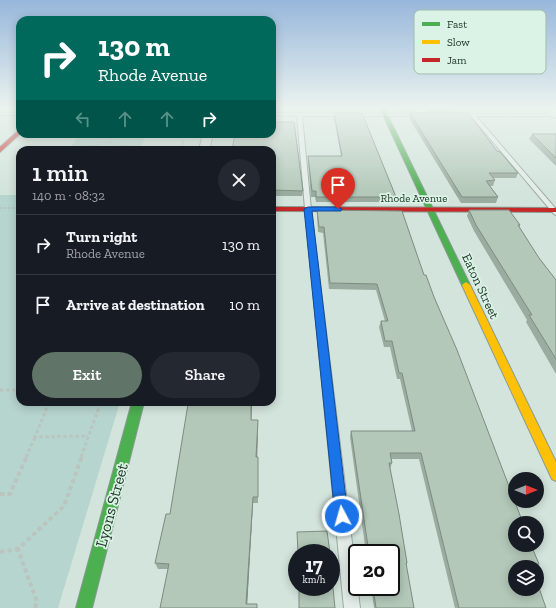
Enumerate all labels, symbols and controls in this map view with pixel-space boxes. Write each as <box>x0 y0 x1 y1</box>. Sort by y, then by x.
legend <box>414 10 546 74</box>
text: Fast <box>447 18 468 31</box>
text: 130 m <box>98 30 170 63</box>
icon: right <box>32 32 84 84</box>
text: Slow <box>447 36 470 49</box>
text: Jam <box>447 54 467 67</box>
text: Rhode Avenue <box>98 64 207 86</box>
icon: left <box>72 108 94 130</box>
icon: ahead <box>114 108 136 130</box>
icon: ahead <box>156 108 178 130</box>
icon: right <box>198 108 220 130</box>
text: 1 min <box>32 158 88 187</box>
button: close <box>218 159 260 201</box>
pin <box>321 168 355 209</box>
icon: arrive <box>327 174 349 196</box>
text: 140 m · 08:32 <box>32 188 105 203</box>
street label: Rhode Avenue <box>381 192 447 205</box>
text: Turn right <box>66 228 137 246</box>
icon: right <box>32 234 54 256</box>
text: 130 m <box>222 236 260 254</box>
text: Rhode Avenue <box>66 246 145 261</box>
street label: Eaton Street <box>459 251 502 321</box>
icon: arrive <box>32 294 54 316</box>
text: Arrive at destination <box>66 296 205 314</box>
text: 10 m <box>229 296 260 314</box>
button: Exit <box>32 352 142 398</box>
button: Share <box>150 352 260 398</box>
street label: Lyons Street <box>91 461 132 549</box>
north arrow <box>508 472 544 508</box>
map controls <box>508 472 544 596</box>
position arrow <box>321 495 363 537</box>
button: search <box>508 516 544 552</box>
speed limit sign: 20 <box>348 544 400 596</box>
text: 17 <box>305 553 323 577</box>
button: layers <box>508 560 544 596</box>
text: km/h <box>303 574 325 586</box>

